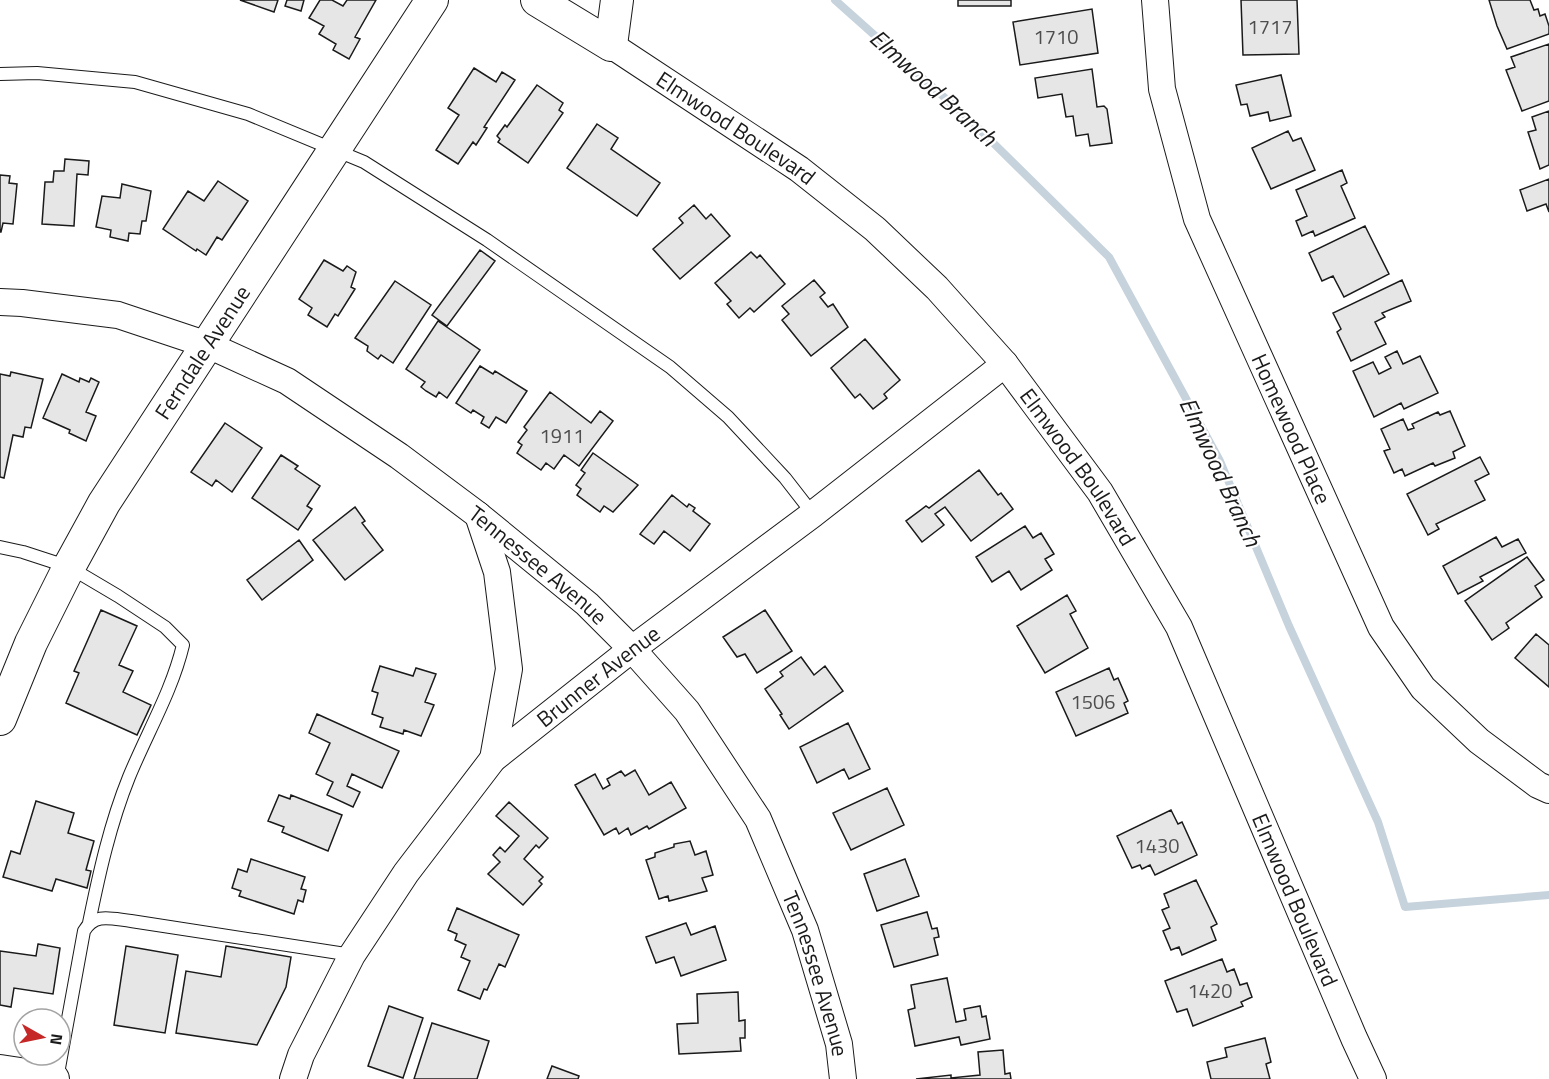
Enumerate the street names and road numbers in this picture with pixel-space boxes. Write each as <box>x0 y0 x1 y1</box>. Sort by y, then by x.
street label: Elmwood Boulevard <box>650 62 823 193</box>
street label: Ferndale Avenue <box>146 278 259 426</box>
street label: Homewood Place <box>1243 348 1340 510</box>
street label: Elmwood Boulevard <box>1011 381 1145 552</box>
street label: Tennessee Avenue <box>462 497 616 633</box>
street label: Brunner Avenue <box>529 617 667 735</box>
street label: Elmwood Boulevard <box>1243 808 1347 992</box>
street label: Tennessee Avenue <box>773 886 857 1058</box>

